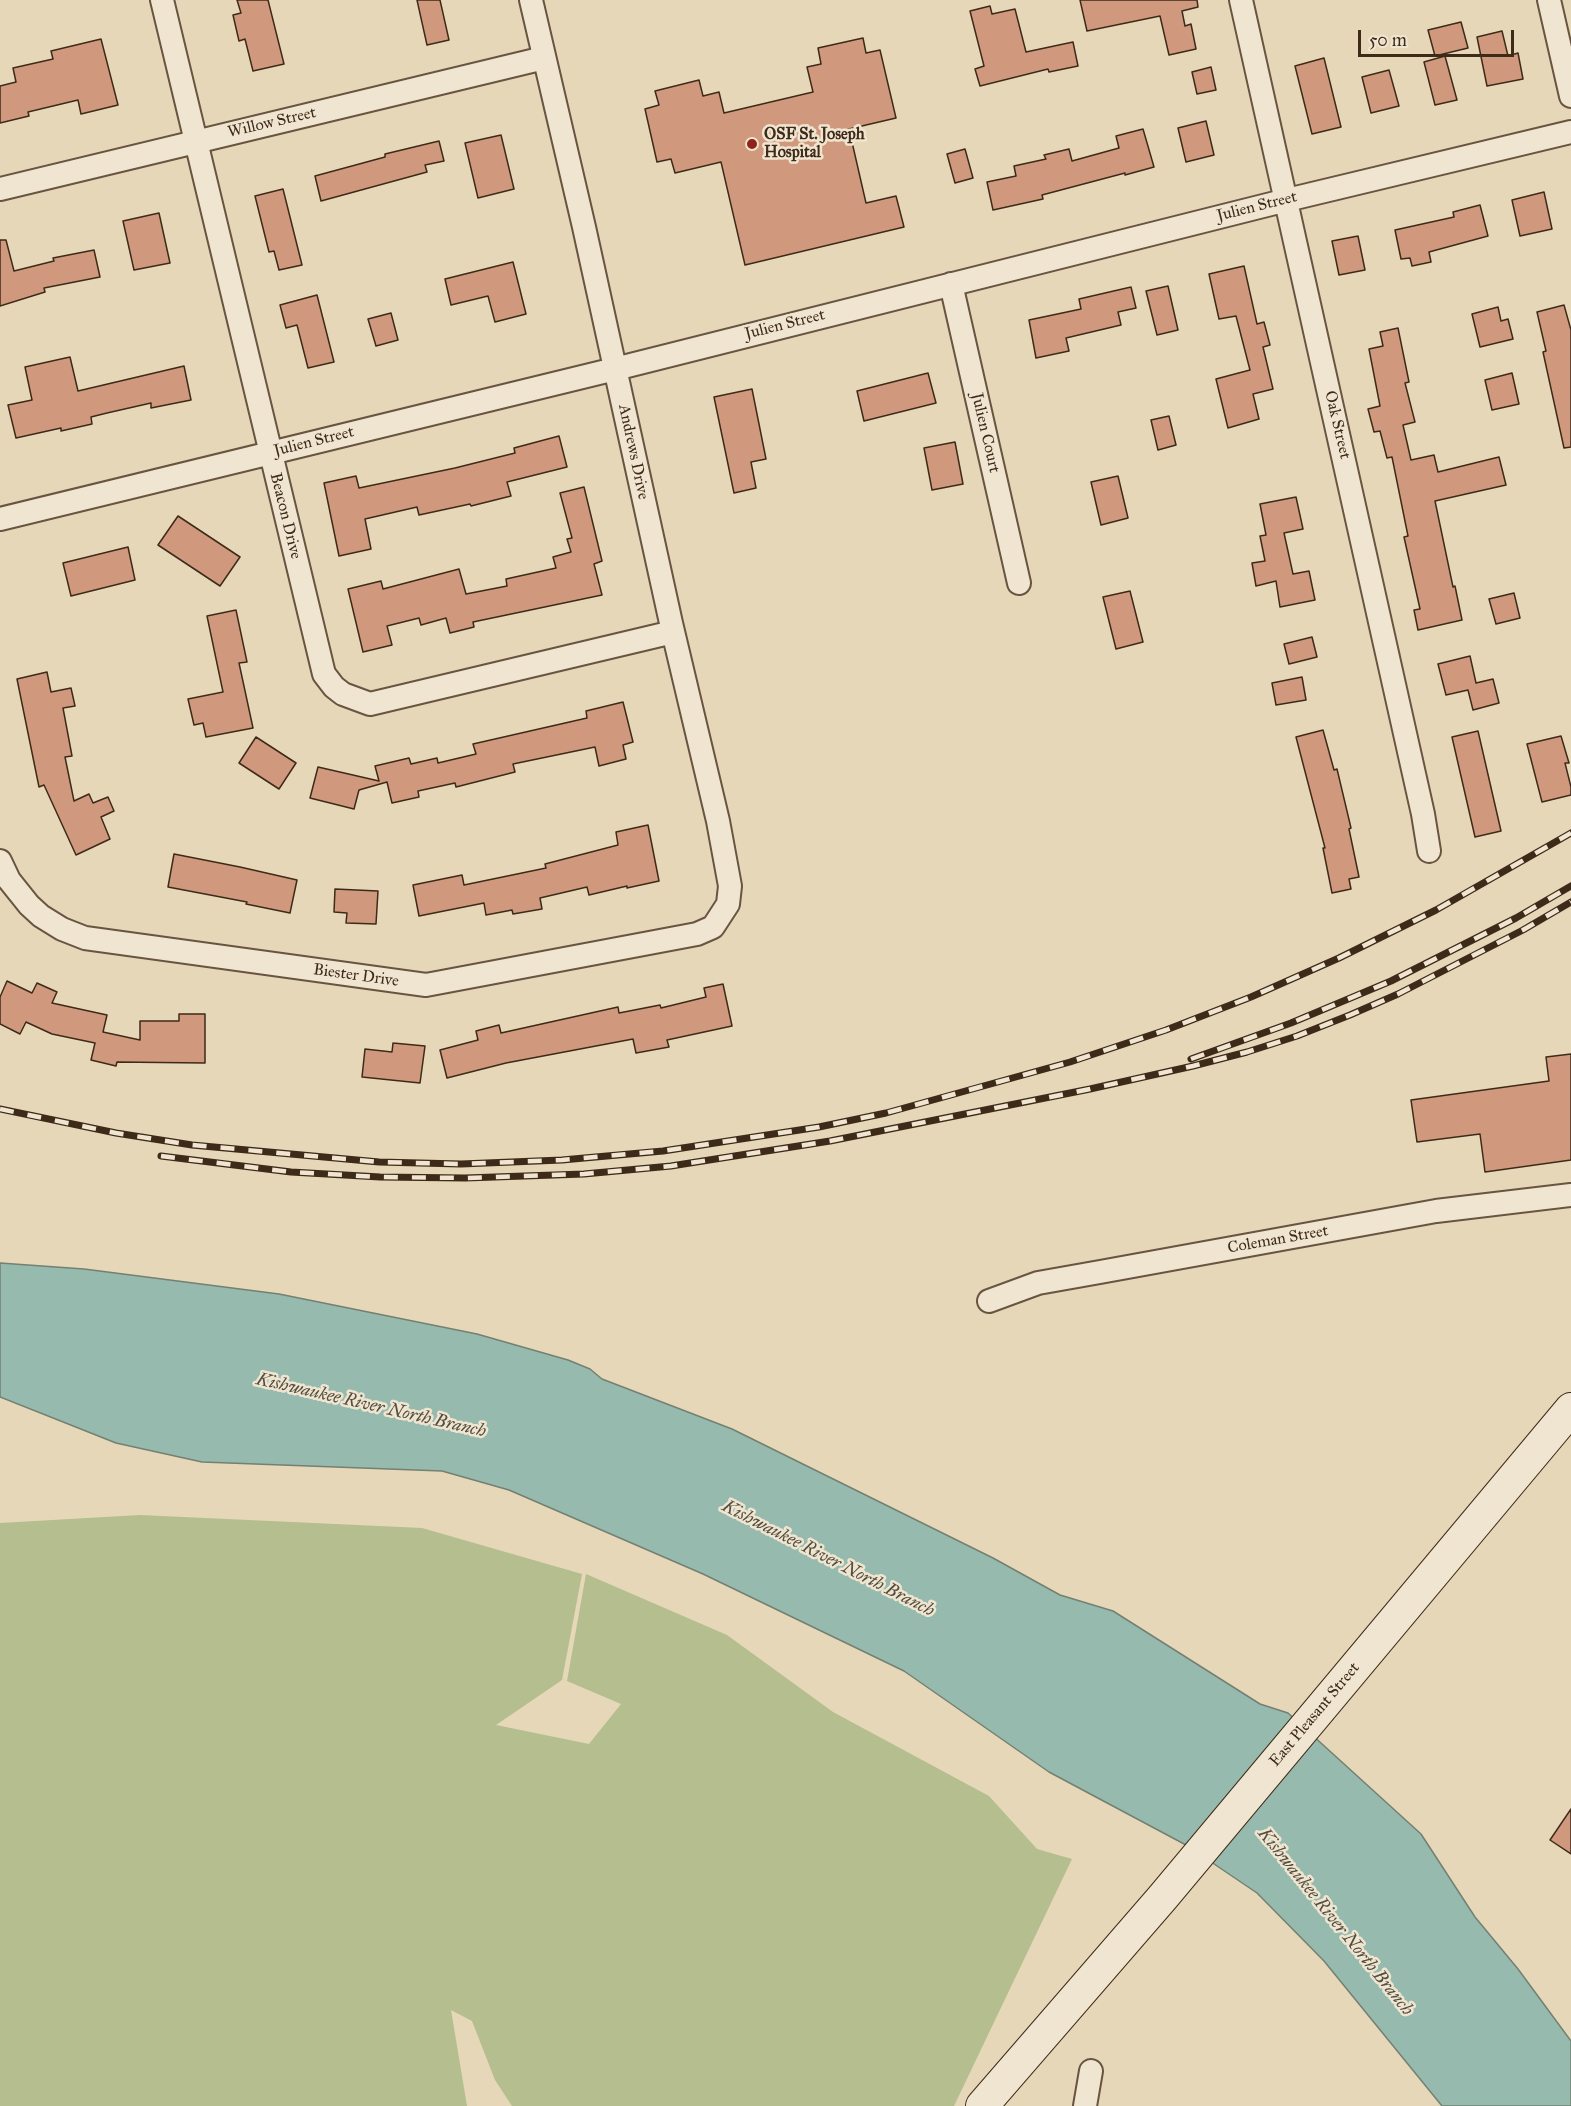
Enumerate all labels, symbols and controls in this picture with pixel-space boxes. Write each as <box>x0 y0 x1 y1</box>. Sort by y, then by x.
scale bar <box>1361 18 1517 56</box>
text: 50 m <box>1369 29 1407 51</box>
street label: Willow Street <box>226 104 318 142</box>
place label: OSF St. Joseph Hospital <box>764 125 865 163</box>
marker: OSF St. Joseph Hospital <box>745 137 759 151</box>
street label: Julien Street <box>1215 188 1299 226</box>
street label: Julien Street <box>743 306 827 344</box>
street label: Oak Street <box>1320 389 1354 461</box>
street label: Julien Court <box>966 391 1004 475</box>
street label: Andrews Drive <box>614 403 652 501</box>
street label: Julien Street <box>272 423 356 461</box>
street label: Beacon Drive <box>265 471 305 561</box>
street label: Biester Drive <box>312 961 400 991</box>
street label: Coleman Street <box>1226 1222 1330 1258</box>
water label: Kishwaukee River North Branch <box>254 1369 488 1443</box>
water label: Kishwaukee River North Branch <box>718 1496 938 1622</box>
street label: East Pleasant Street <box>1266 1659 1364 1771</box>
water label: Kishwaukee River North Branch <box>1253 1824 1417 2020</box>

